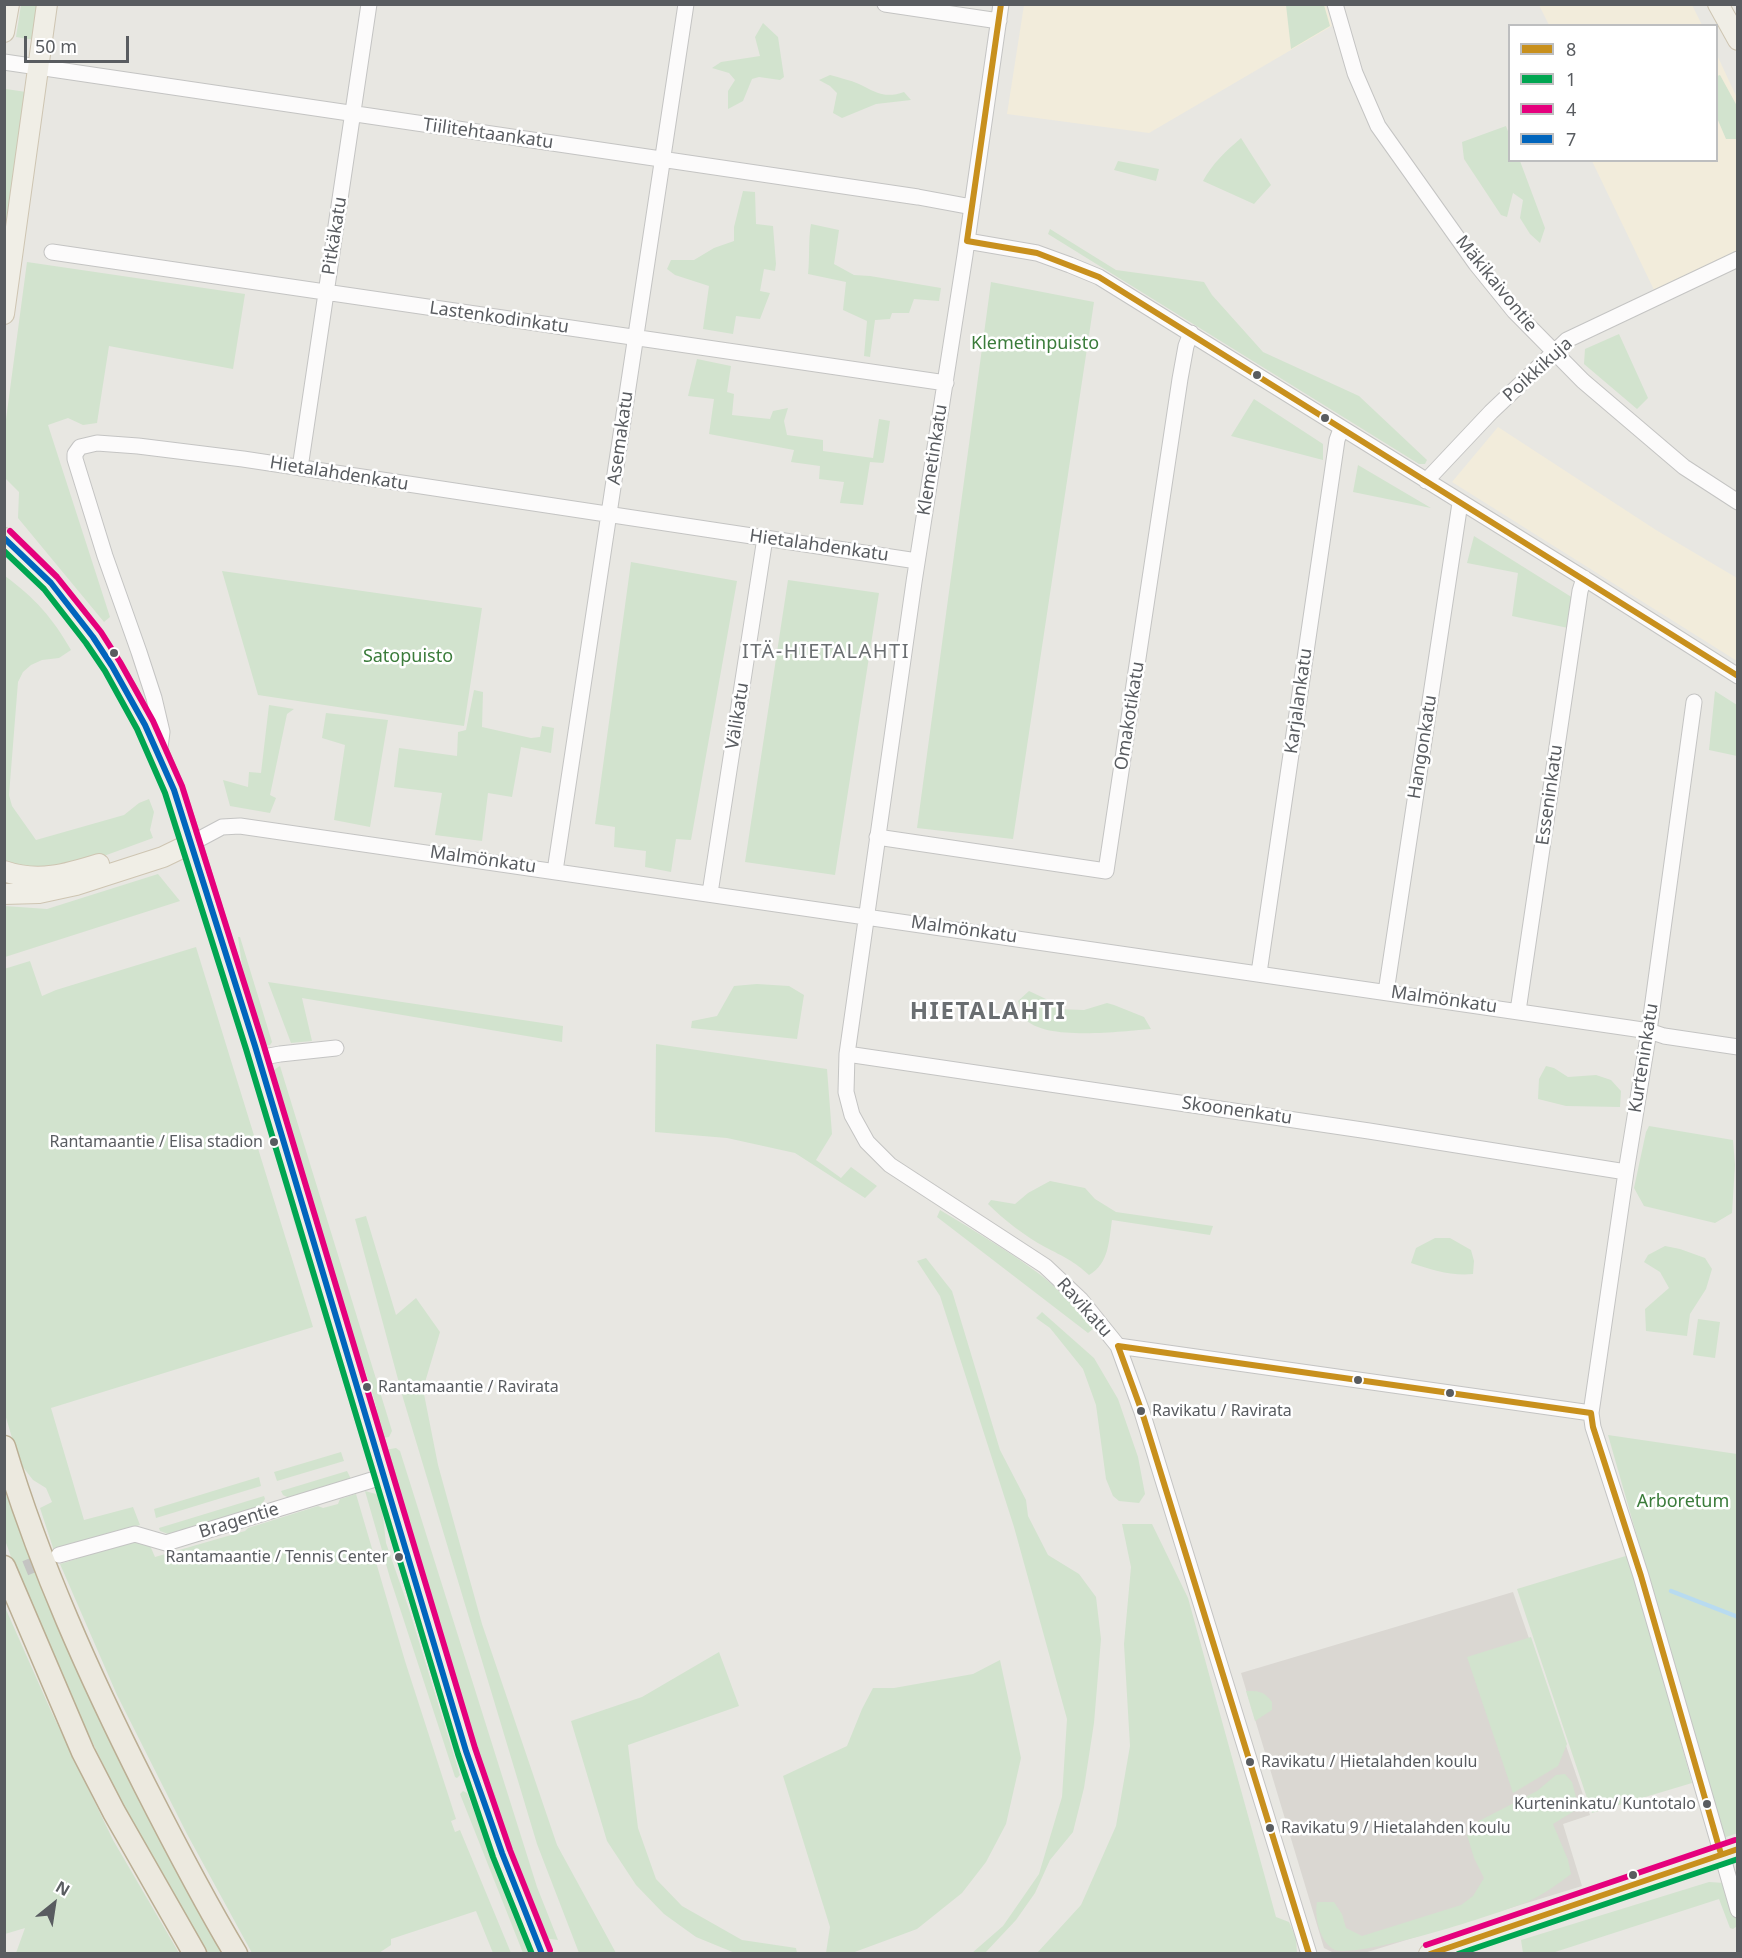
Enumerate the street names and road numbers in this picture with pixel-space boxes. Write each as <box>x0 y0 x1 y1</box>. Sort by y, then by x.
street label: Tiilitehtaankatu <box>421 114 555 154</box>
street label: Pitkäkatu <box>318 195 352 277</box>
street label: Mäkikaivontie <box>1451 232 1541 336</box>
street label: Lastenkodinkatu <box>428 298 570 338</box>
street label: Poikkikuja <box>1499 333 1577 407</box>
street label: Asemakatu <box>604 390 638 486</box>
street label: Klemetinkatu <box>914 403 952 517</box>
street label: Hietalahdenkatu <box>268 452 410 496</box>
street label: Hietalahdenkatu <box>748 526 890 566</box>
street label: Karjalankatu <box>1281 647 1317 755</box>
street label: Omakotikatu <box>1111 660 1149 772</box>
street label: Välikatu <box>722 681 754 751</box>
street label: Hangonkatu <box>1404 693 1442 801</box>
street label: Esseninkatu <box>1532 743 1568 847</box>
street label: Malmönkatu <box>428 842 538 878</box>
street label: Malmönkatu <box>909 912 1019 948</box>
street label: Malmönkatu <box>1389 982 1499 1018</box>
street label: Kurteninkatu <box>1625 1002 1663 1114</box>
street label: Skoonenkatu <box>1181 1093 1293 1129</box>
street label: Ravikatu <box>1052 1274 1116 1342</box>
street label: Bragentie <box>196 1499 282 1543</box>

